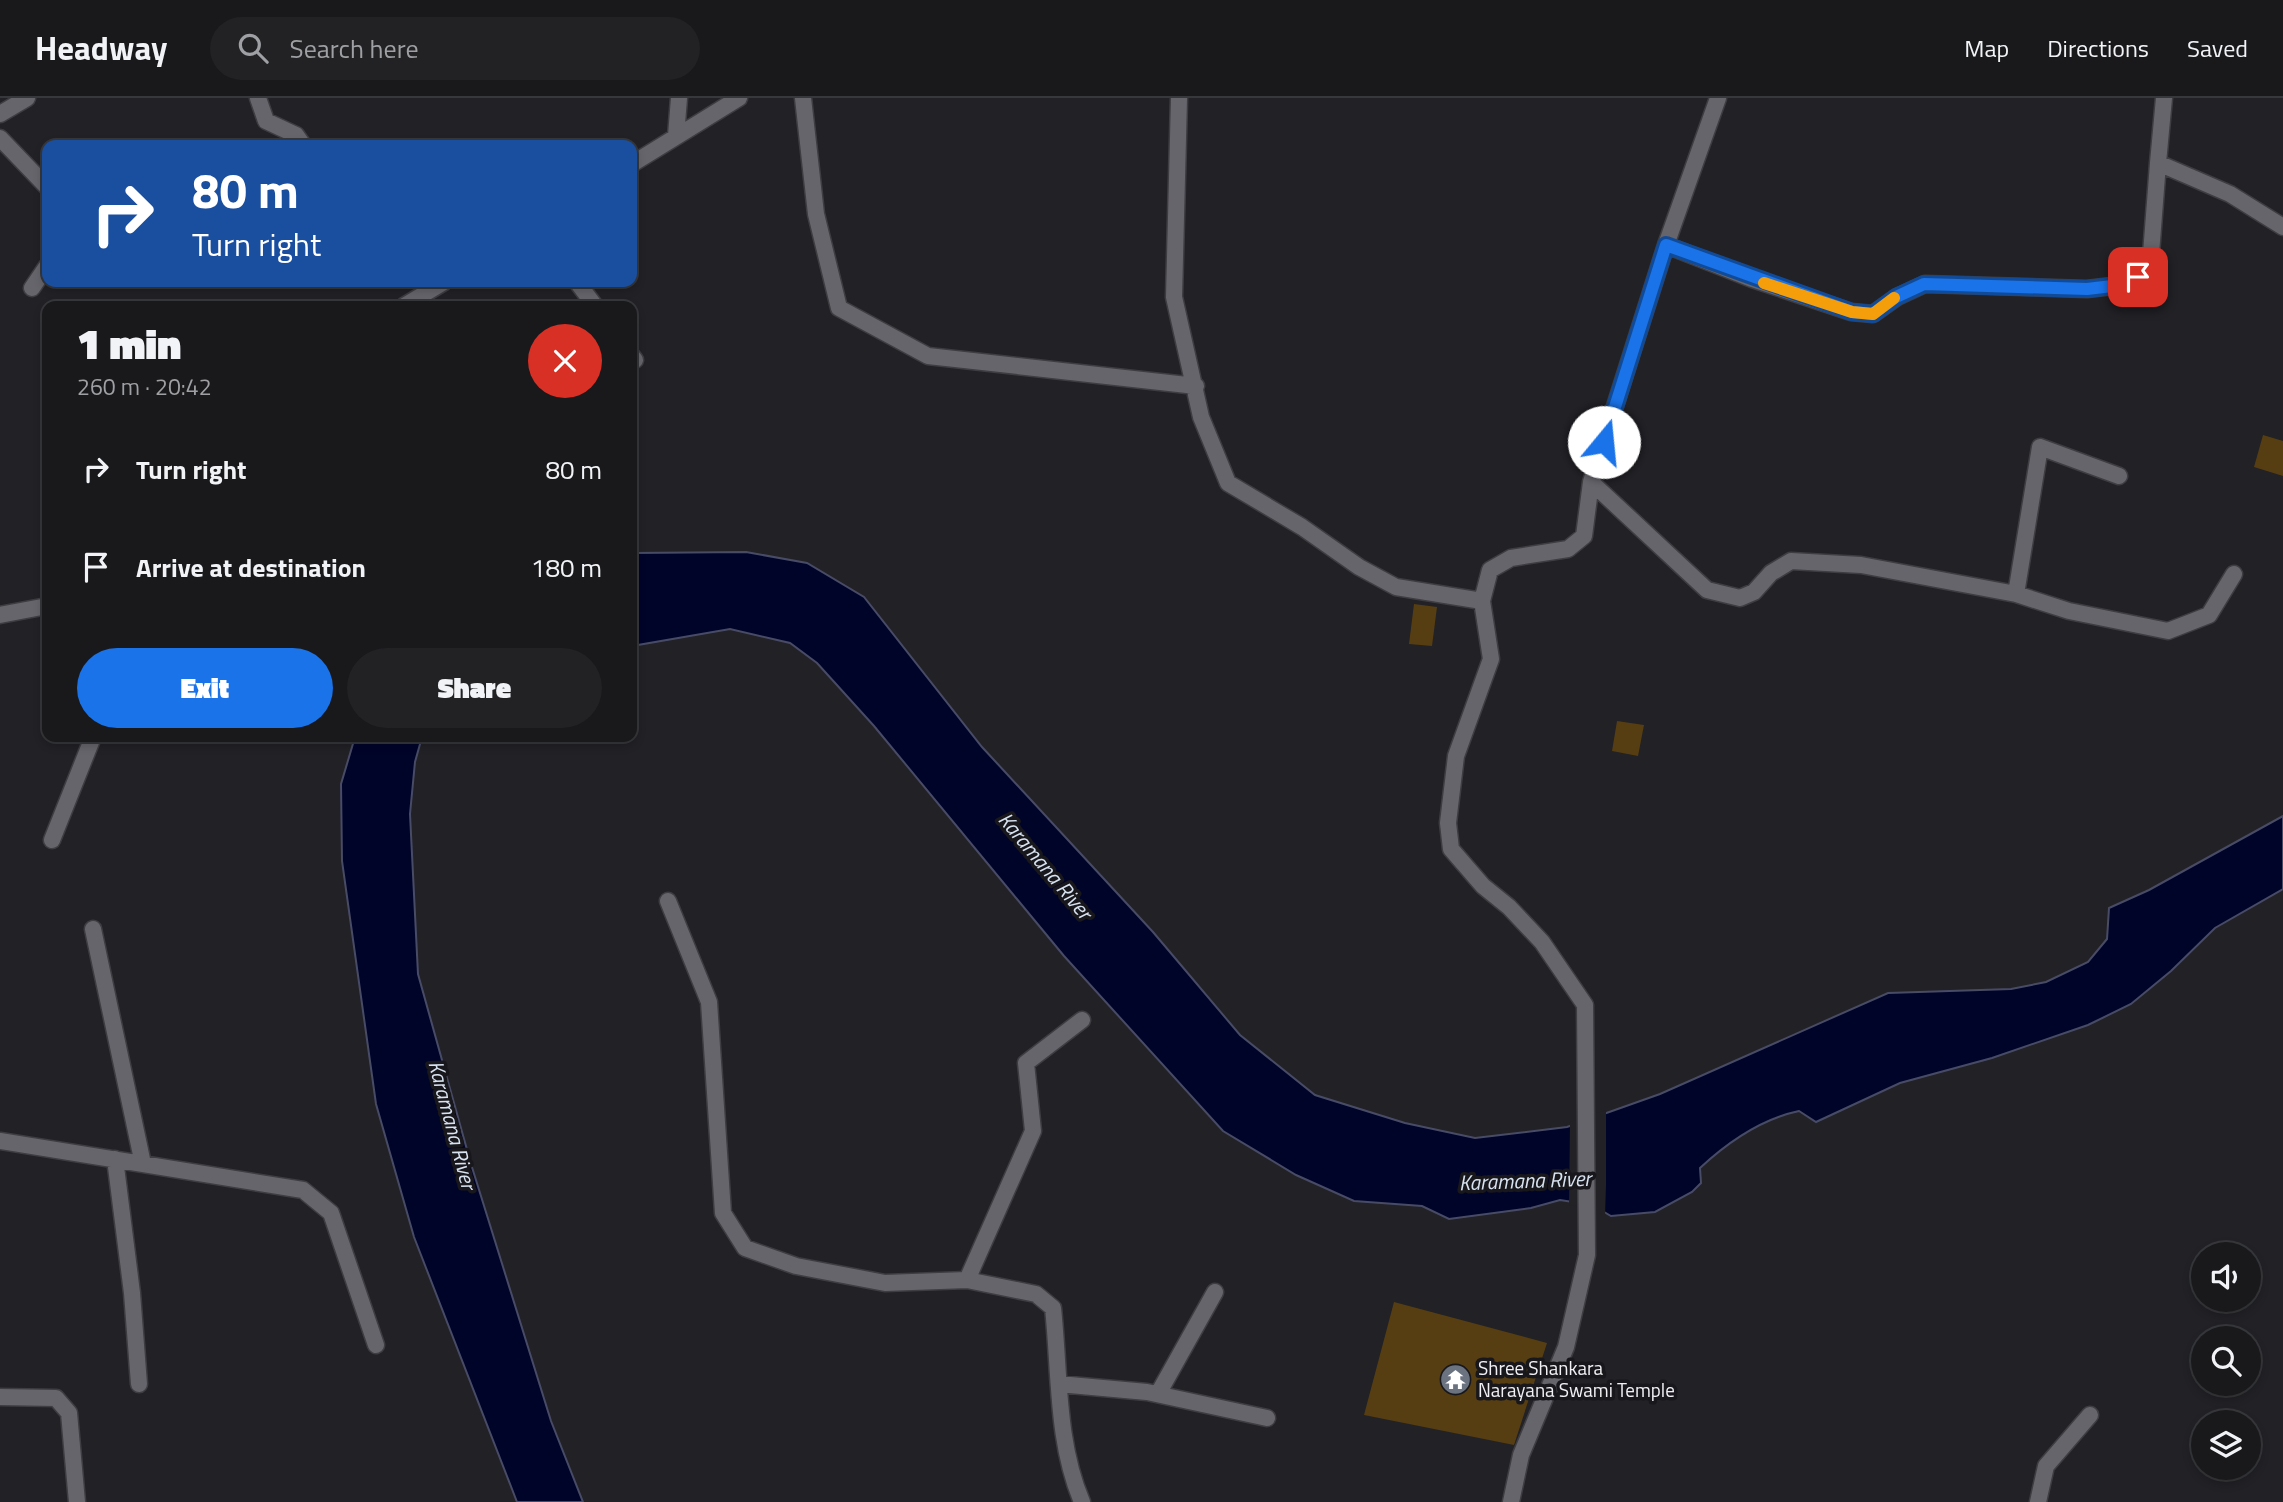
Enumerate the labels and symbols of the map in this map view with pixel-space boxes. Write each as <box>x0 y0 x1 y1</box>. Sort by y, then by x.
pin <box>2108 247 2168 307</box>
position arrow <box>1567 405 1641 479</box>
water label: Karamana River <box>991 805 1102 928</box>
water label: Karamana River <box>420 1057 486 1195</box>
water label: Karamana River <box>1458 1162 1594 1198</box>
place label: Shree Shankara Narayana Swami Temple <box>1478 1353 1675 1404</box>
temple icon: Shree Shankara Narayana Swami Temple <box>1438 1362 1472 1396</box>

